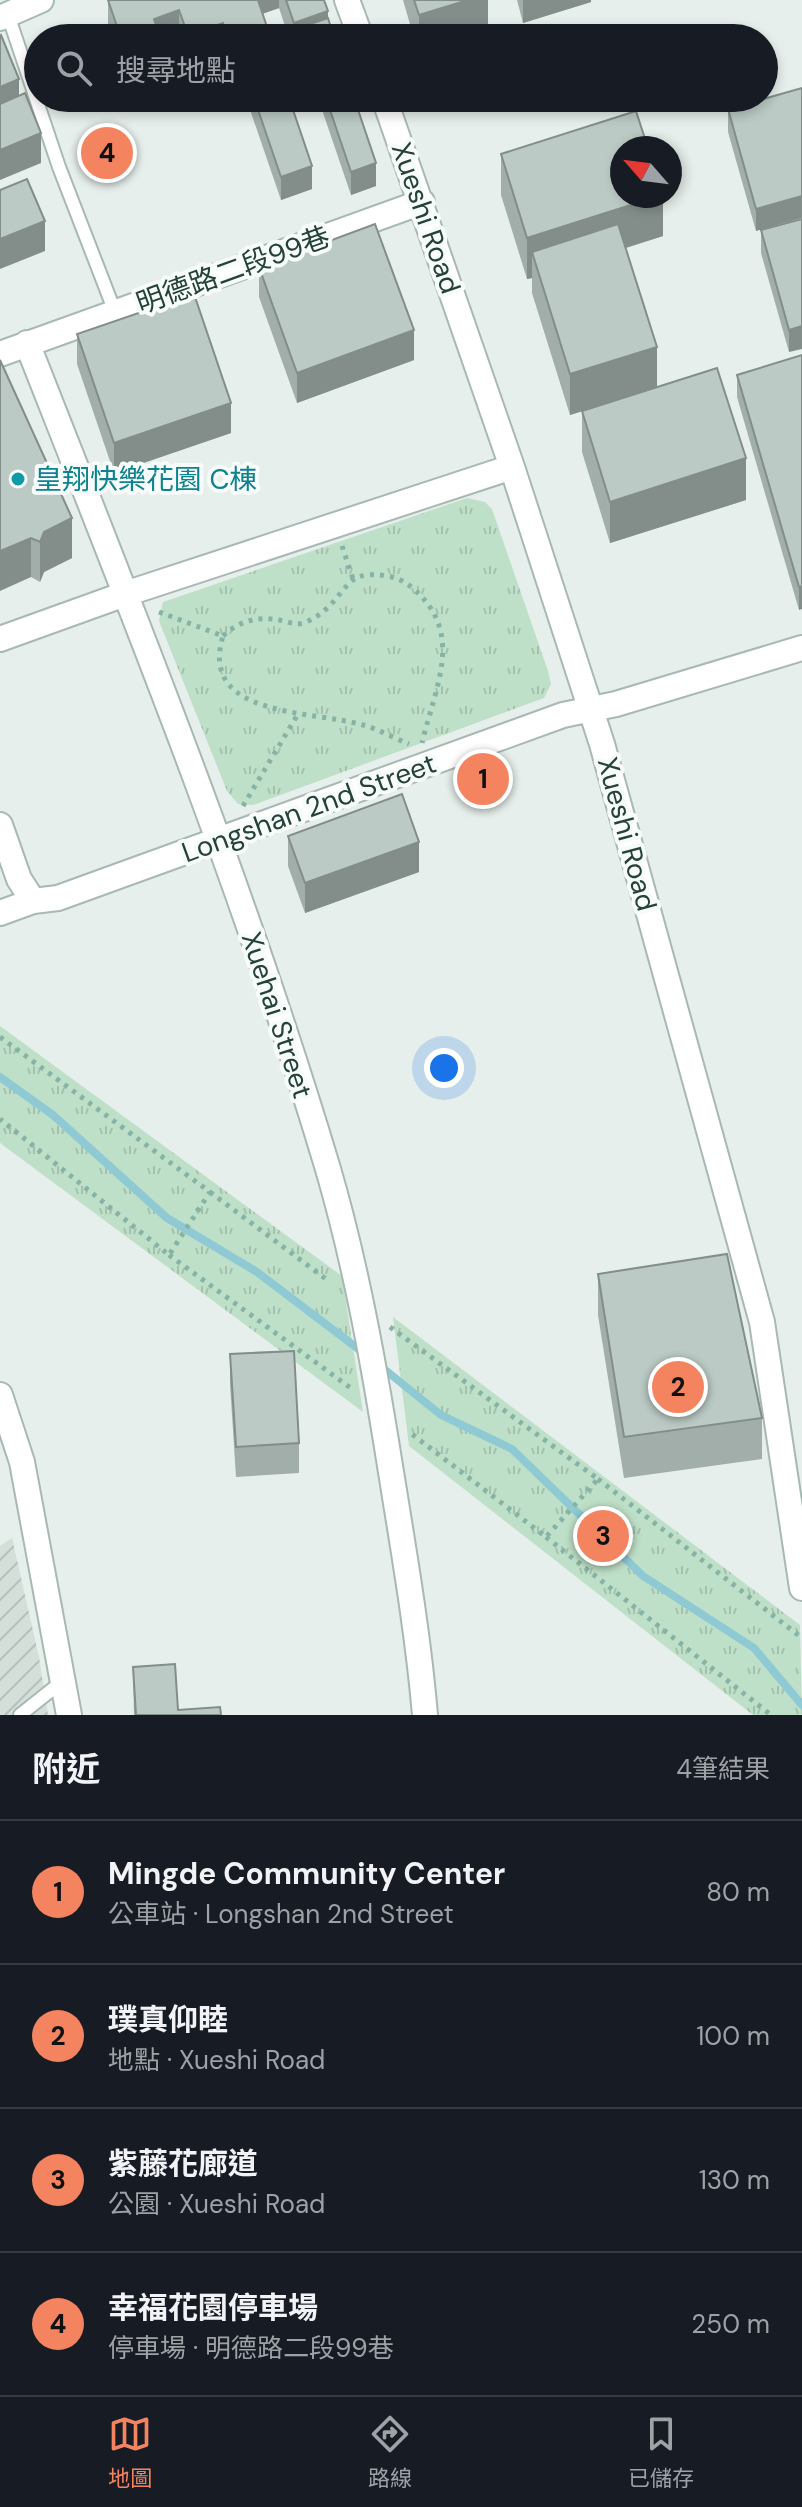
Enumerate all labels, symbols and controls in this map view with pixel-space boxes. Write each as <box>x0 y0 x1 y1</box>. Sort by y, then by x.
search box <box>24 24 778 112</box>
icon: search <box>52 46 96 90</box>
text: 搜尋地點 <box>116 51 236 90</box>
pin: 4 <box>81 123 133 183</box>
north arrow <box>610 136 682 208</box>
street label: Xueshi Road <box>383 137 469 299</box>
street label: 明德路二段99巷 <box>131 218 335 322</box>
place label: 皇翔快樂花園 C棟 <box>34 461 258 498</box>
marker: 皇翔快樂花園 C棟 <box>9 470 27 488</box>
street label: Longshan 2nd Street <box>177 745 441 871</box>
pin: 1 <box>457 749 509 809</box>
street label: Xueshi Road <box>589 753 665 915</box>
street label: Xuehai Street <box>233 927 321 1103</box>
your location <box>424 1048 464 1088</box>
pin: 2 <box>652 1357 704 1417</box>
pin: 3 <box>577 1506 629 1566</box>
text: 附近 <box>32 1747 100 1792</box>
text: 4筆結果 <box>676 1752 770 1786</box>
text: Mingde Community Center <box>108 1854 505 1893</box>
text: 1 <box>53 1875 63 1909</box>
text: 80 m <box>706 1875 770 1909</box>
text: 公車站 · Longshan 2nd Street <box>108 1897 454 1931</box>
text: 璞真仰睦 <box>108 2000 228 2039</box>
text: 2 <box>50 2019 66 2053</box>
text: 100 m <box>696 2019 770 2053</box>
text: 地點 · Xueshi Road <box>108 2043 325 2077</box>
text: 紫藤花廊道 <box>108 2144 258 2183</box>
text: 3 <box>50 2163 66 2197</box>
text: 130 m <box>699 2163 770 2197</box>
text: 公園 · Xueshi Road <box>108 2187 325 2221</box>
text: 幸福花園停車場 <box>108 2288 318 2327</box>
text: 4 <box>50 2307 66 2341</box>
text: 250 m <box>691 2307 770 2341</box>
text: 停車場 · 明德路二段99巷 <box>108 2331 394 2365</box>
tab: 地圖 <box>108 2412 152 2493</box>
tab: 路線 <box>368 2412 412 2493</box>
tab: 已儲存 <box>628 2412 694 2493</box>

